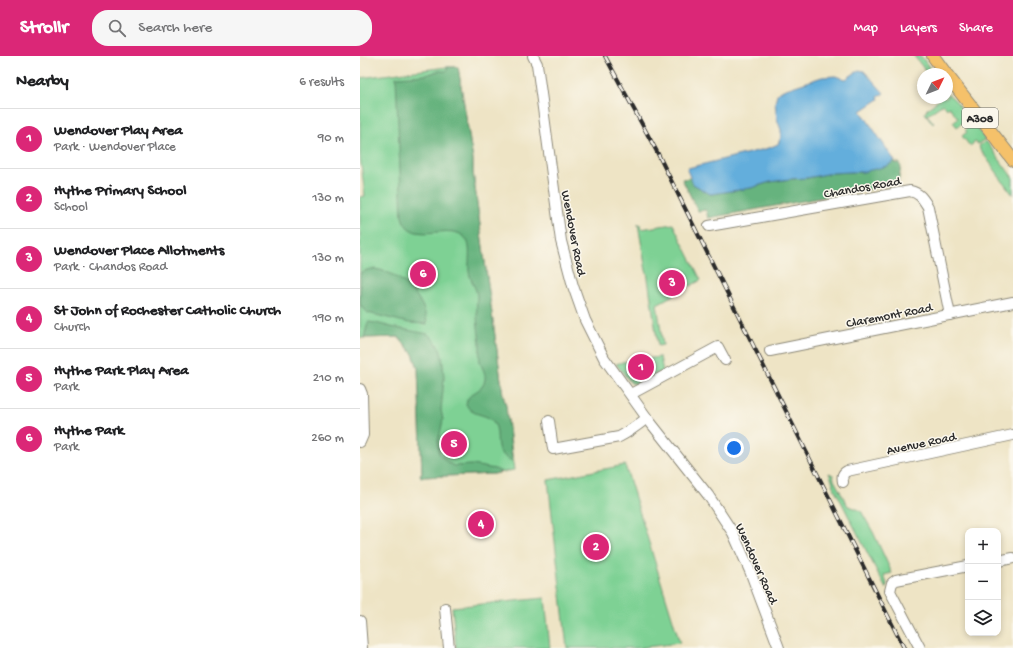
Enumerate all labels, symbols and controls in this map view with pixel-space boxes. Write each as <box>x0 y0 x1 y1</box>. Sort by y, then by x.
search box <box>92 10 372 46</box>
text: Strollr <box>20 17 68 40</box>
icon: search <box>106 17 128 39</box>
text: Search here <box>138 19 212 37</box>
text: Map <box>854 20 878 37</box>
text: Layers <box>900 20 937 37</box>
text: Share <box>959 20 993 37</box>
north arrow <box>917 68 953 104</box>
text: Nearby <box>16 72 69 92</box>
text: 6 results <box>299 75 344 90</box>
road number: A308 <box>962 108 998 128</box>
text: Wendover Play Area <box>54 122 182 140</box>
text: 1 <box>26 131 32 146</box>
text: 90 m <box>318 131 344 146</box>
text: Park · Wendover Place <box>54 140 176 155</box>
street label: Chandos Road <box>823 174 904 203</box>
text: Hythe Primary School <box>54 182 186 200</box>
street label: Wendover Road <box>557 189 588 279</box>
text: 2 <box>26 191 32 206</box>
text: 130 m <box>312 191 344 206</box>
text: School <box>54 200 88 215</box>
text: Wendover Place Allotments <box>54 242 224 260</box>
text: 3 <box>26 251 32 266</box>
text: 130 m <box>312 251 344 266</box>
pin: 6 <box>410 259 436 289</box>
text: Park · Chandos Road <box>54 260 167 275</box>
pin: 3 <box>659 268 685 298</box>
street label: Claremont Road <box>845 300 935 332</box>
text: St John of Rochester Catholic Church <box>54 302 281 320</box>
text: 4 <box>26 311 32 326</box>
text: 190 m <box>313 311 344 326</box>
text: Church <box>54 320 90 335</box>
pin: 1 <box>628 352 654 382</box>
text: Hythe Park Play Area <box>54 362 189 380</box>
text: 5 <box>26 371 32 386</box>
text: 210 m <box>313 371 344 386</box>
text: Park <box>54 380 79 395</box>
text: Hythe Park <box>54 422 124 440</box>
pin: 5 <box>441 429 467 459</box>
street label: Avenue Road <box>885 429 959 459</box>
text: 6 <box>26 431 32 446</box>
text: 260 m <box>311 431 344 446</box>
your location <box>724 438 744 458</box>
text: Park <box>54 440 79 455</box>
pin: 4 <box>468 509 494 539</box>
street label: Wendover Road <box>731 521 781 608</box>
map controls <box>965 528 1001 636</box>
button: + <box>965 528 1001 564</box>
pin: 2 <box>583 532 609 562</box>
button: − <box>965 564 1001 600</box>
button: layers <box>965 600 1001 636</box>

